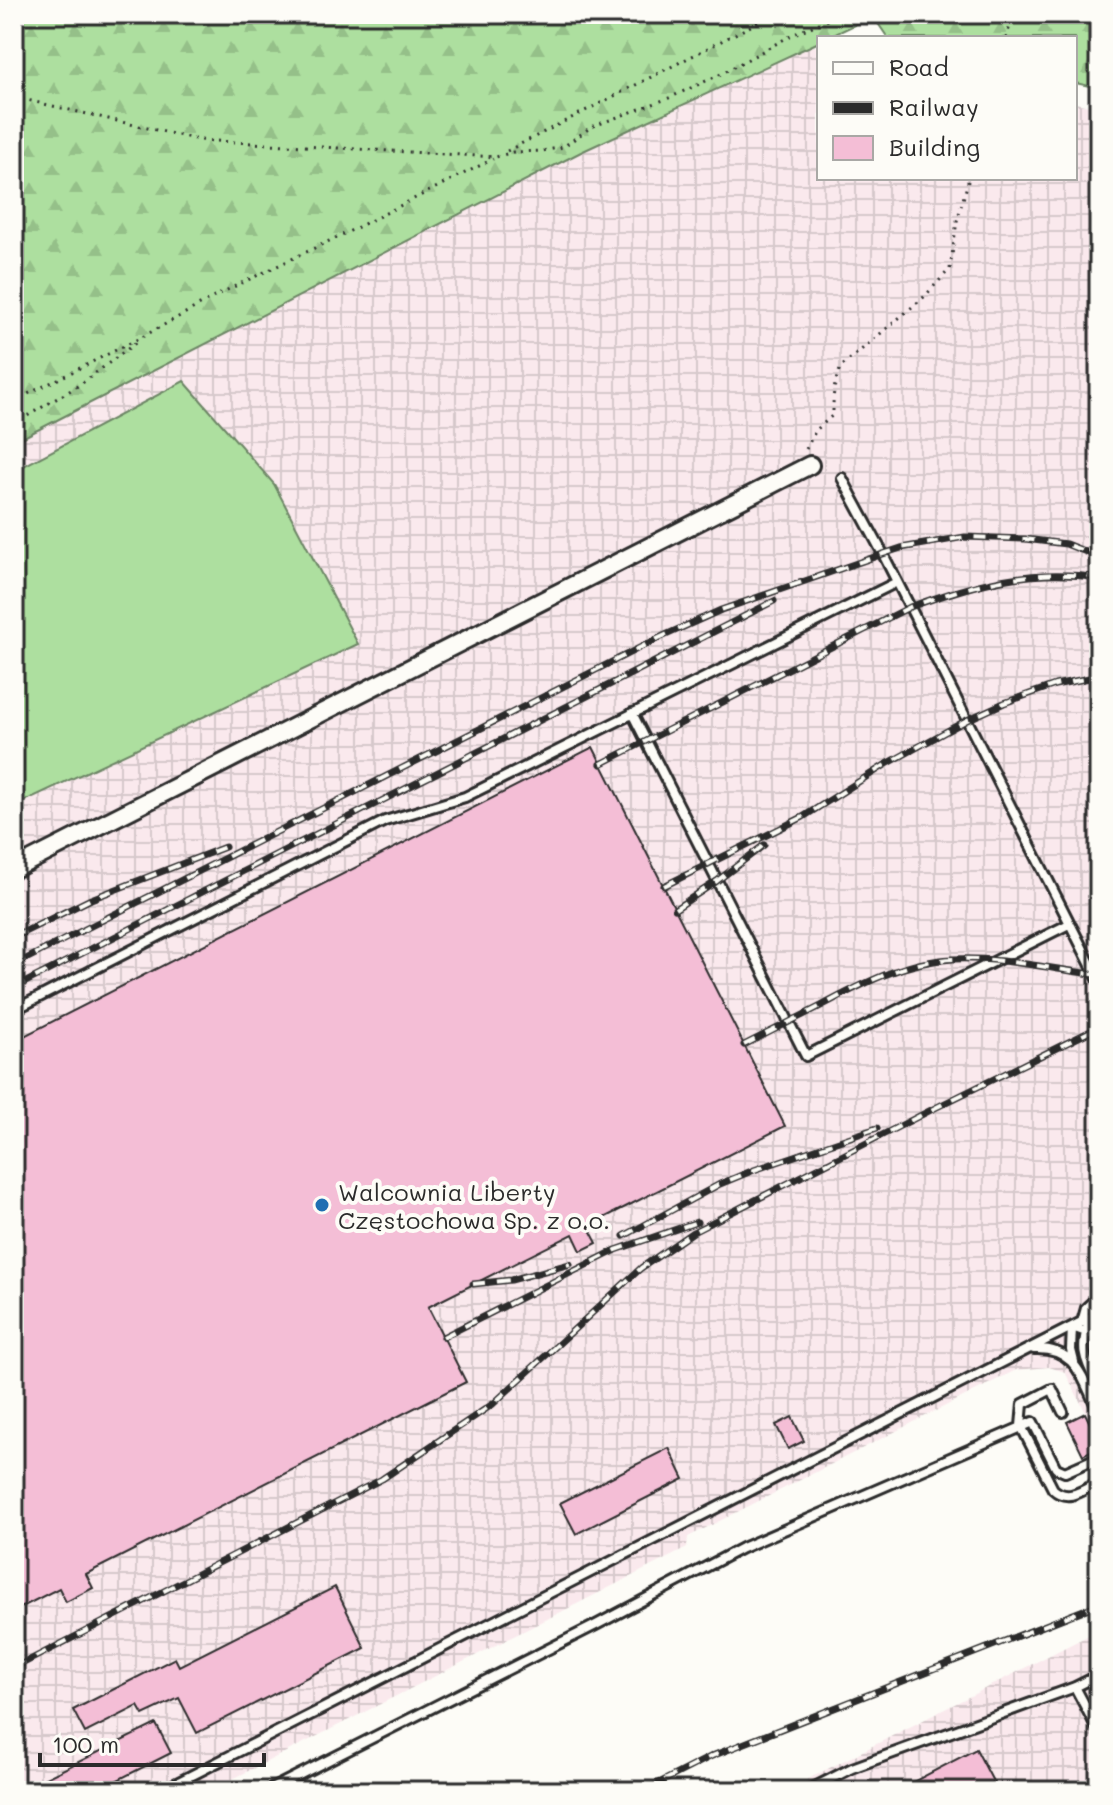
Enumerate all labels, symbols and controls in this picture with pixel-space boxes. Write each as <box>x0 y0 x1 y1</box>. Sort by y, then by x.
legend <box>817 36 1077 180</box>
text: Road <box>889 51 949 82</box>
text: Railway <box>889 91 979 122</box>
text: Building <box>889 131 980 162</box>
place label: Walcownia Liberty Częstochowa Sp. z o.o. <box>338 1176 610 1235</box>
marker: Walcownia Liberty Częstochowa Sp. z o.o. <box>313 1196 331 1214</box>
scale bar <box>40 1717 264 1767</box>
text: 100 m <box>52 1728 119 1759</box>

